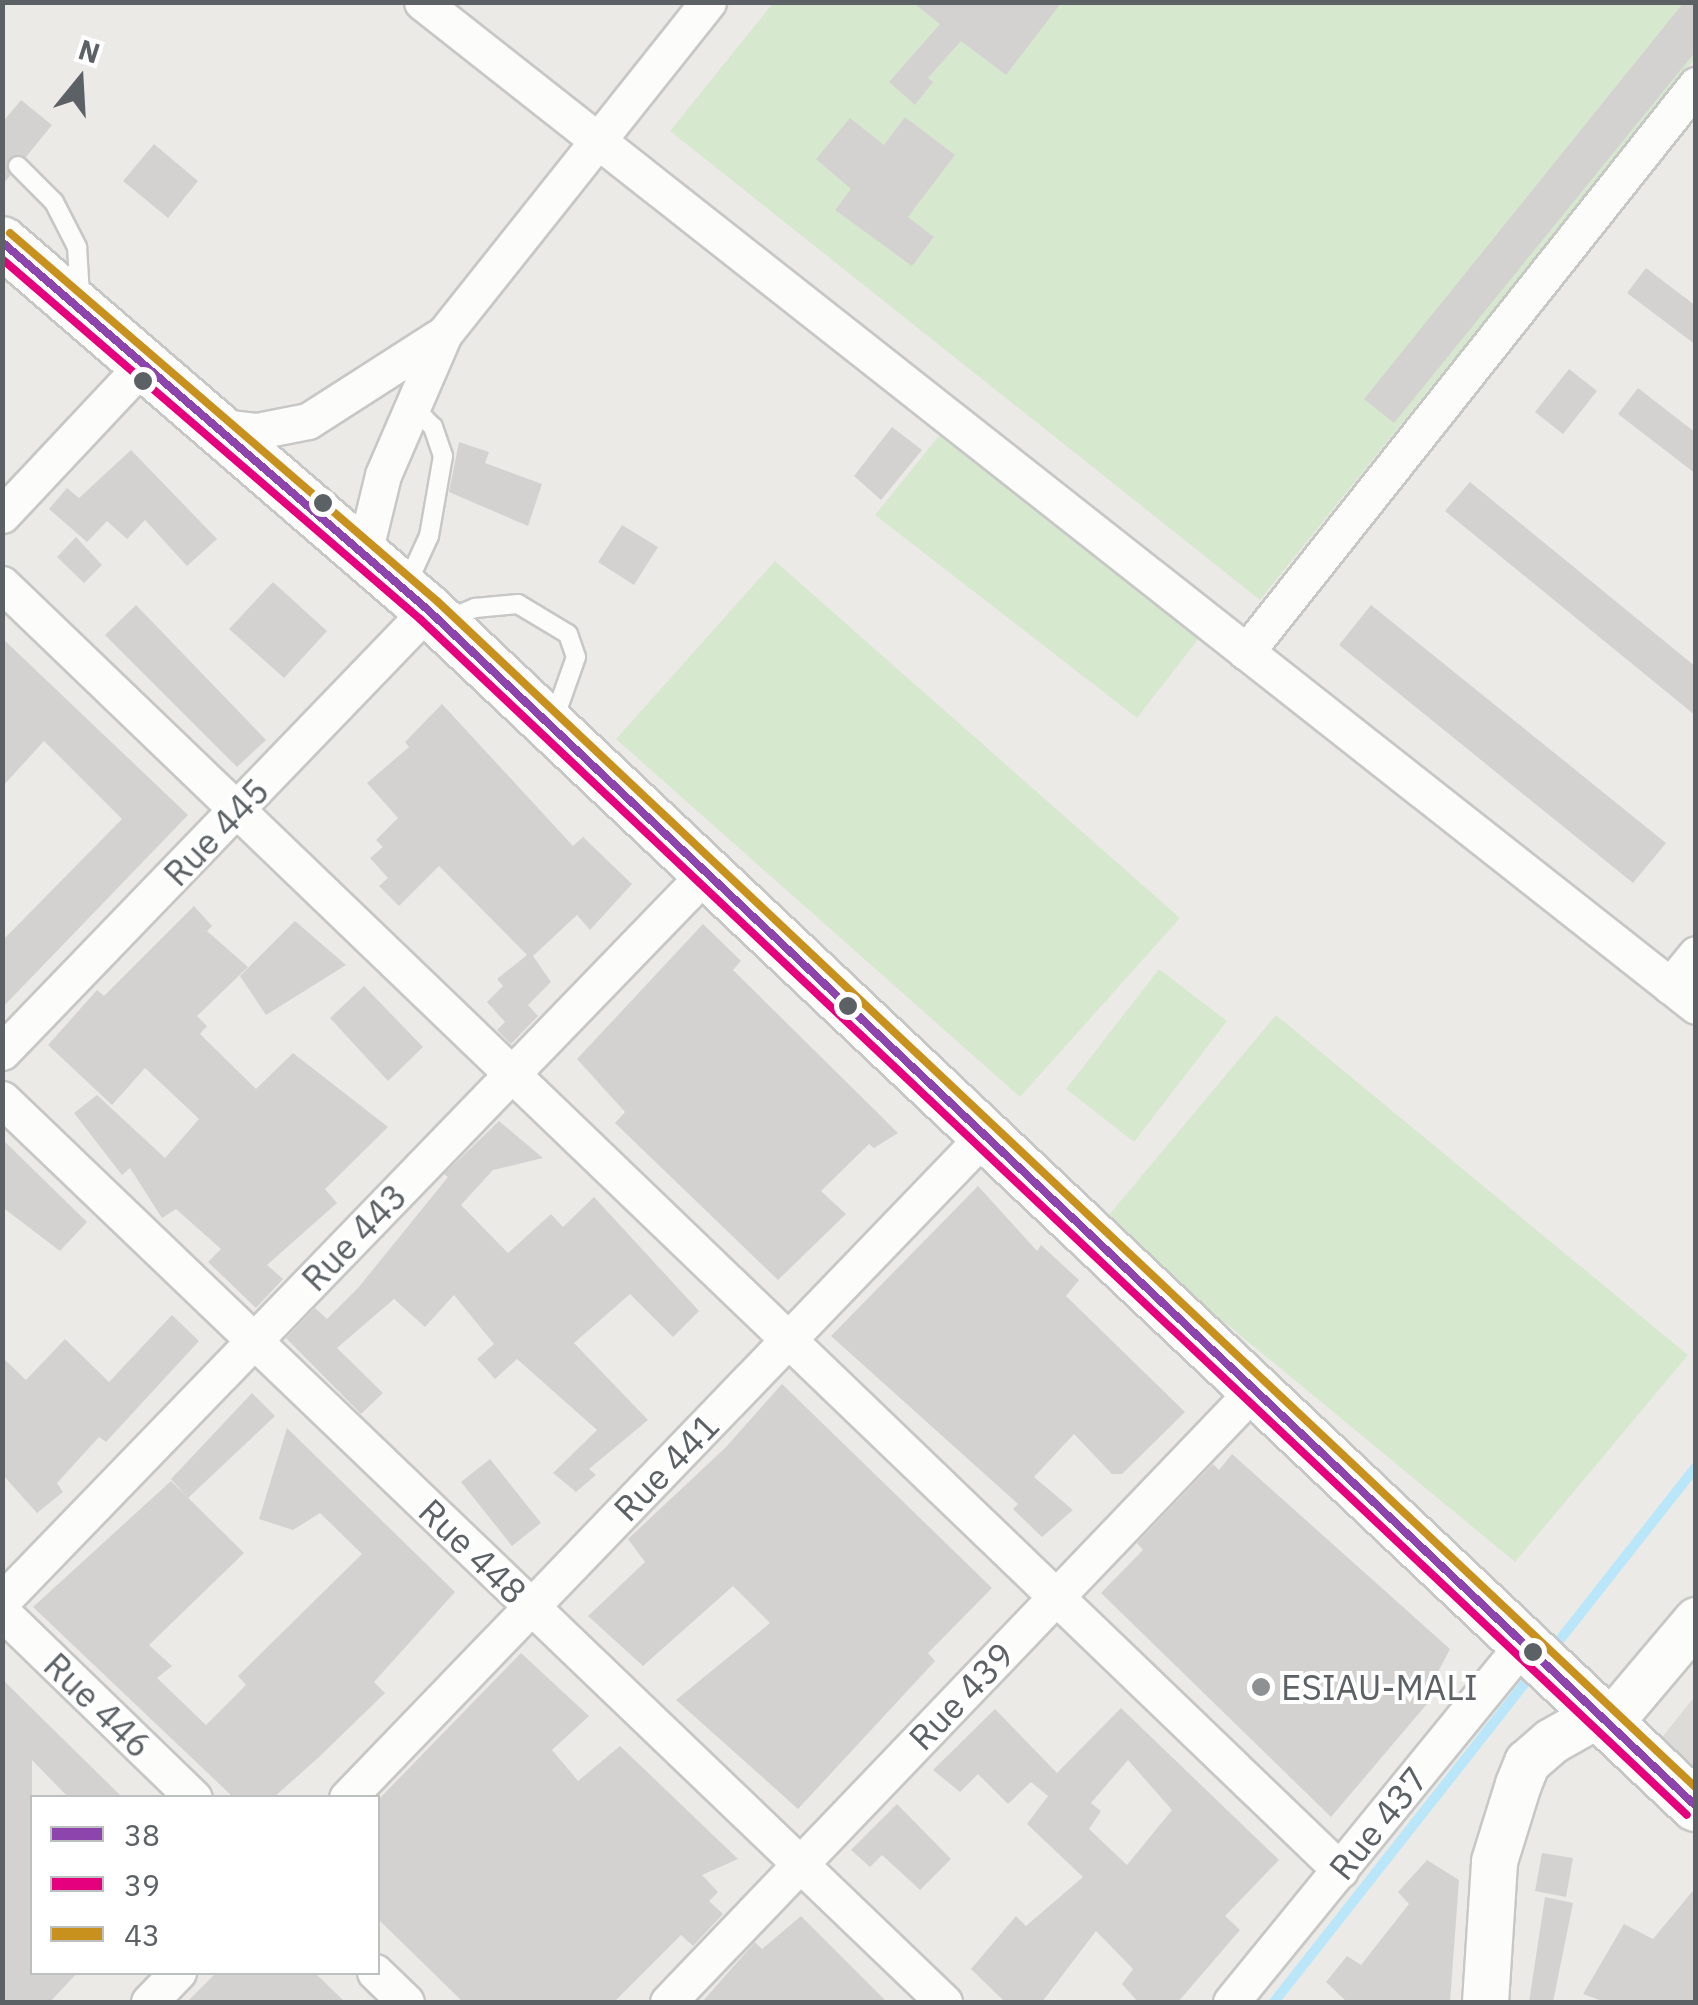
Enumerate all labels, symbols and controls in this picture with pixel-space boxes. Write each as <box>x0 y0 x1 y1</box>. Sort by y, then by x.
north arrow <box>30 30 130 130</box>
text: N <box>74 30 105 72</box>
unlabelled marker <box>133 371 153 391</box>
unlabelled marker <box>313 493 333 513</box>
street label: Rue 445 <box>155 770 277 894</box>
unlabelled marker <box>838 996 858 1016</box>
street label: Rue 443 <box>293 1175 415 1299</box>
street label: Rue 441 <box>605 1405 727 1529</box>
street label: Rue 448 <box>411 1490 535 1612</box>
street label: Rue 439 <box>900 1634 1022 1758</box>
unlabelled marker <box>1523 1642 1543 1662</box>
street label: Rue 446 <box>36 1644 160 1766</box>
place label: ESIAU-MALI <box>1281 1666 1478 1708</box>
marker: ESIAU-MALI <box>1250 1676 1272 1698</box>
street label: Rue 437 <box>1320 1758 1436 1888</box>
legend <box>30 1795 380 1975</box>
text: 38 <box>124 1815 160 1854</box>
text: 39 <box>124 1865 160 1904</box>
text: 43 <box>124 1915 160 1954</box>

